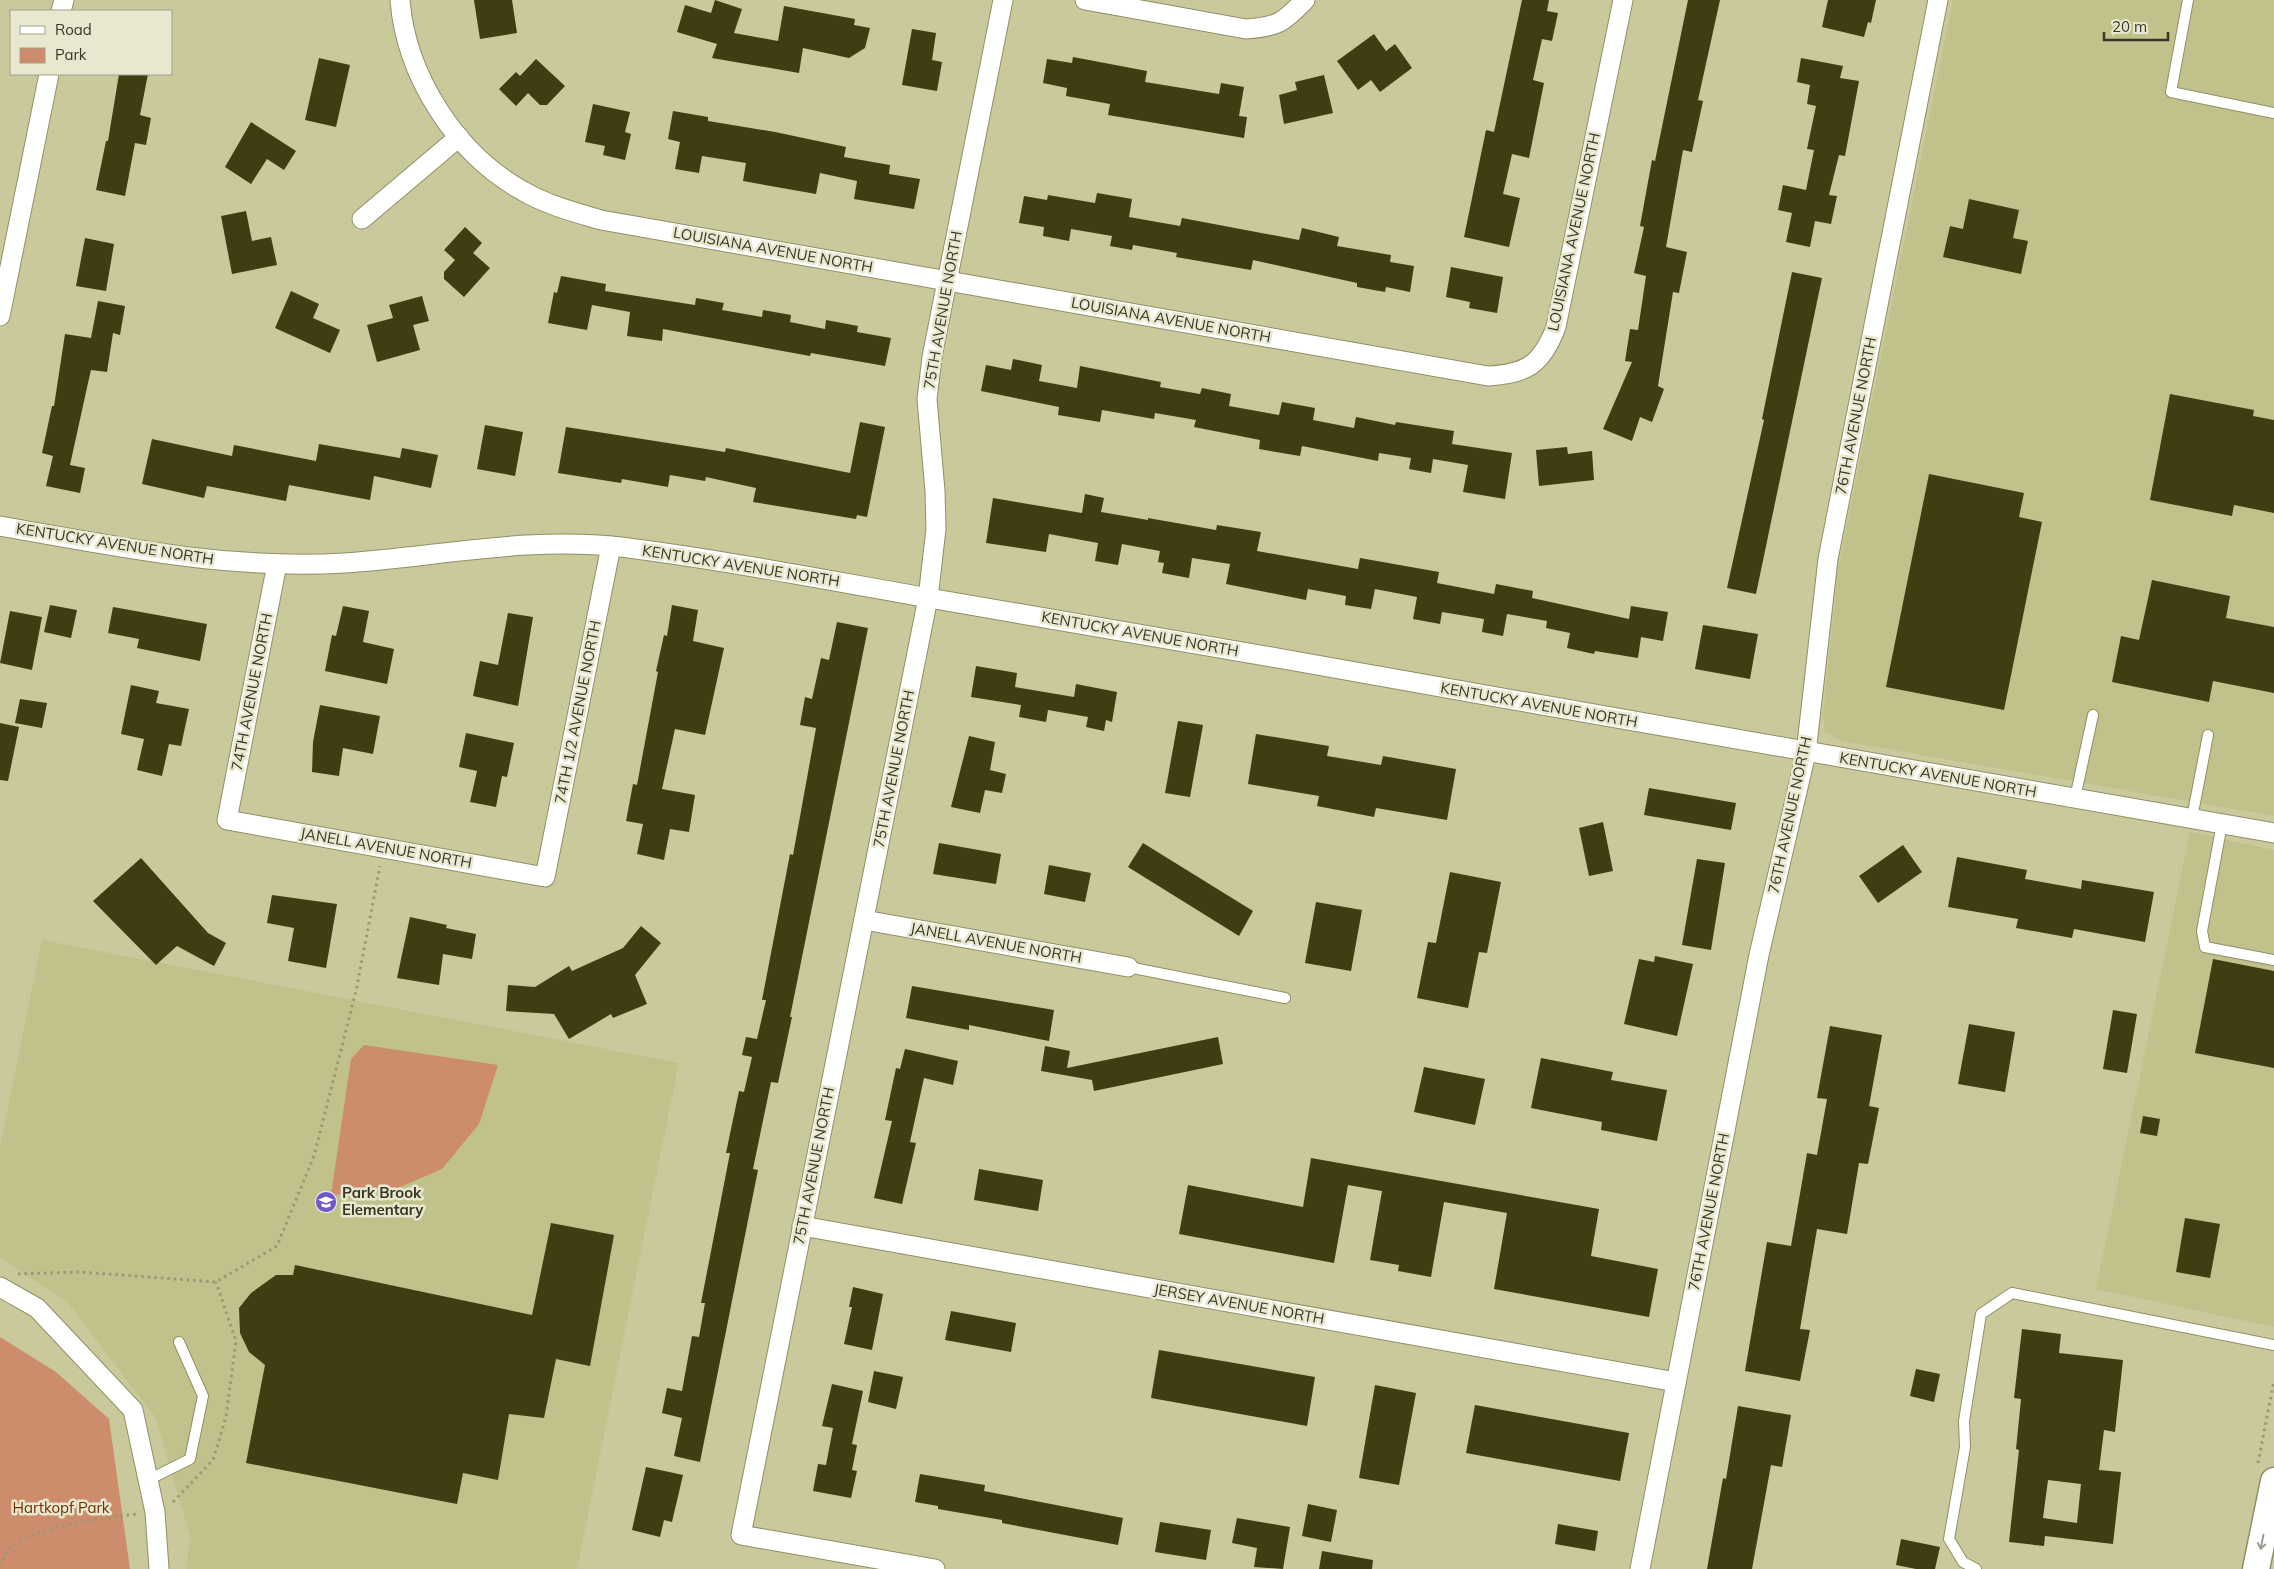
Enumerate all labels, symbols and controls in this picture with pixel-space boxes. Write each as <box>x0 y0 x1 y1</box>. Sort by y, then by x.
legend <box>10 10 172 75</box>
scale bar <box>2104 10 2168 42</box>
text: 20 m <box>2112 17 2147 36</box>
text: Road <box>55 20 92 39</box>
text: Park <box>55 45 87 64</box>
street label: LOUISIANA AVENUE NORTH <box>1543 131 1604 333</box>
street label: LOUISIANA AVENUE NORTH <box>672 223 874 276</box>
street label: 75TH AVENUE NORTH <box>919 229 966 390</box>
street label: LOUISIANA AVENUE NORTH <box>1070 293 1272 346</box>
street label: 76TH AVENUE NORTH <box>1831 335 1880 496</box>
street label: KENTUCKY AVENUE NORTH <box>15 519 215 569</box>
street label: KENTUCKY AVENUE NORTH <box>641 541 841 591</box>
street label: KENTUCKY AVENUE NORTH <box>1040 607 1240 660</box>
street label: 74TH AVENUE NORTH <box>227 611 276 772</box>
street label: 74TH 1/2 AVENUE NORTH <box>550 619 605 805</box>
street label: KENTUCKY AVENUE NORTH <box>1439 678 1639 731</box>
street label: 75TH AVENUE NORTH <box>869 688 918 849</box>
street label: 76TH AVENUE NORTH <box>1764 735 1815 895</box>
street label: KENTUCKY AVENUE NORTH <box>1838 748 2038 801</box>
street label: JANELL AVENUE NORTH <box>299 823 473 872</box>
street label: JANELL AVENUE NORTH <box>909 918 1083 967</box>
street label: 75TH AVENUE NORTH <box>789 1085 838 1246</box>
street label: 76TH AVENUE NORTH <box>1684 1131 1733 1292</box>
place label: Park Brook Elementary <box>342 1183 424 1219</box>
school or university icon: Park Brook Elementary <box>314 1190 338 1214</box>
street label: JERSEY AVENUE NORTH <box>1152 1279 1326 1328</box>
park label: Hartkopf Park <box>12 1498 110 1517</box>
one-way arrow <box>2257 1534 2266 1550</box>

